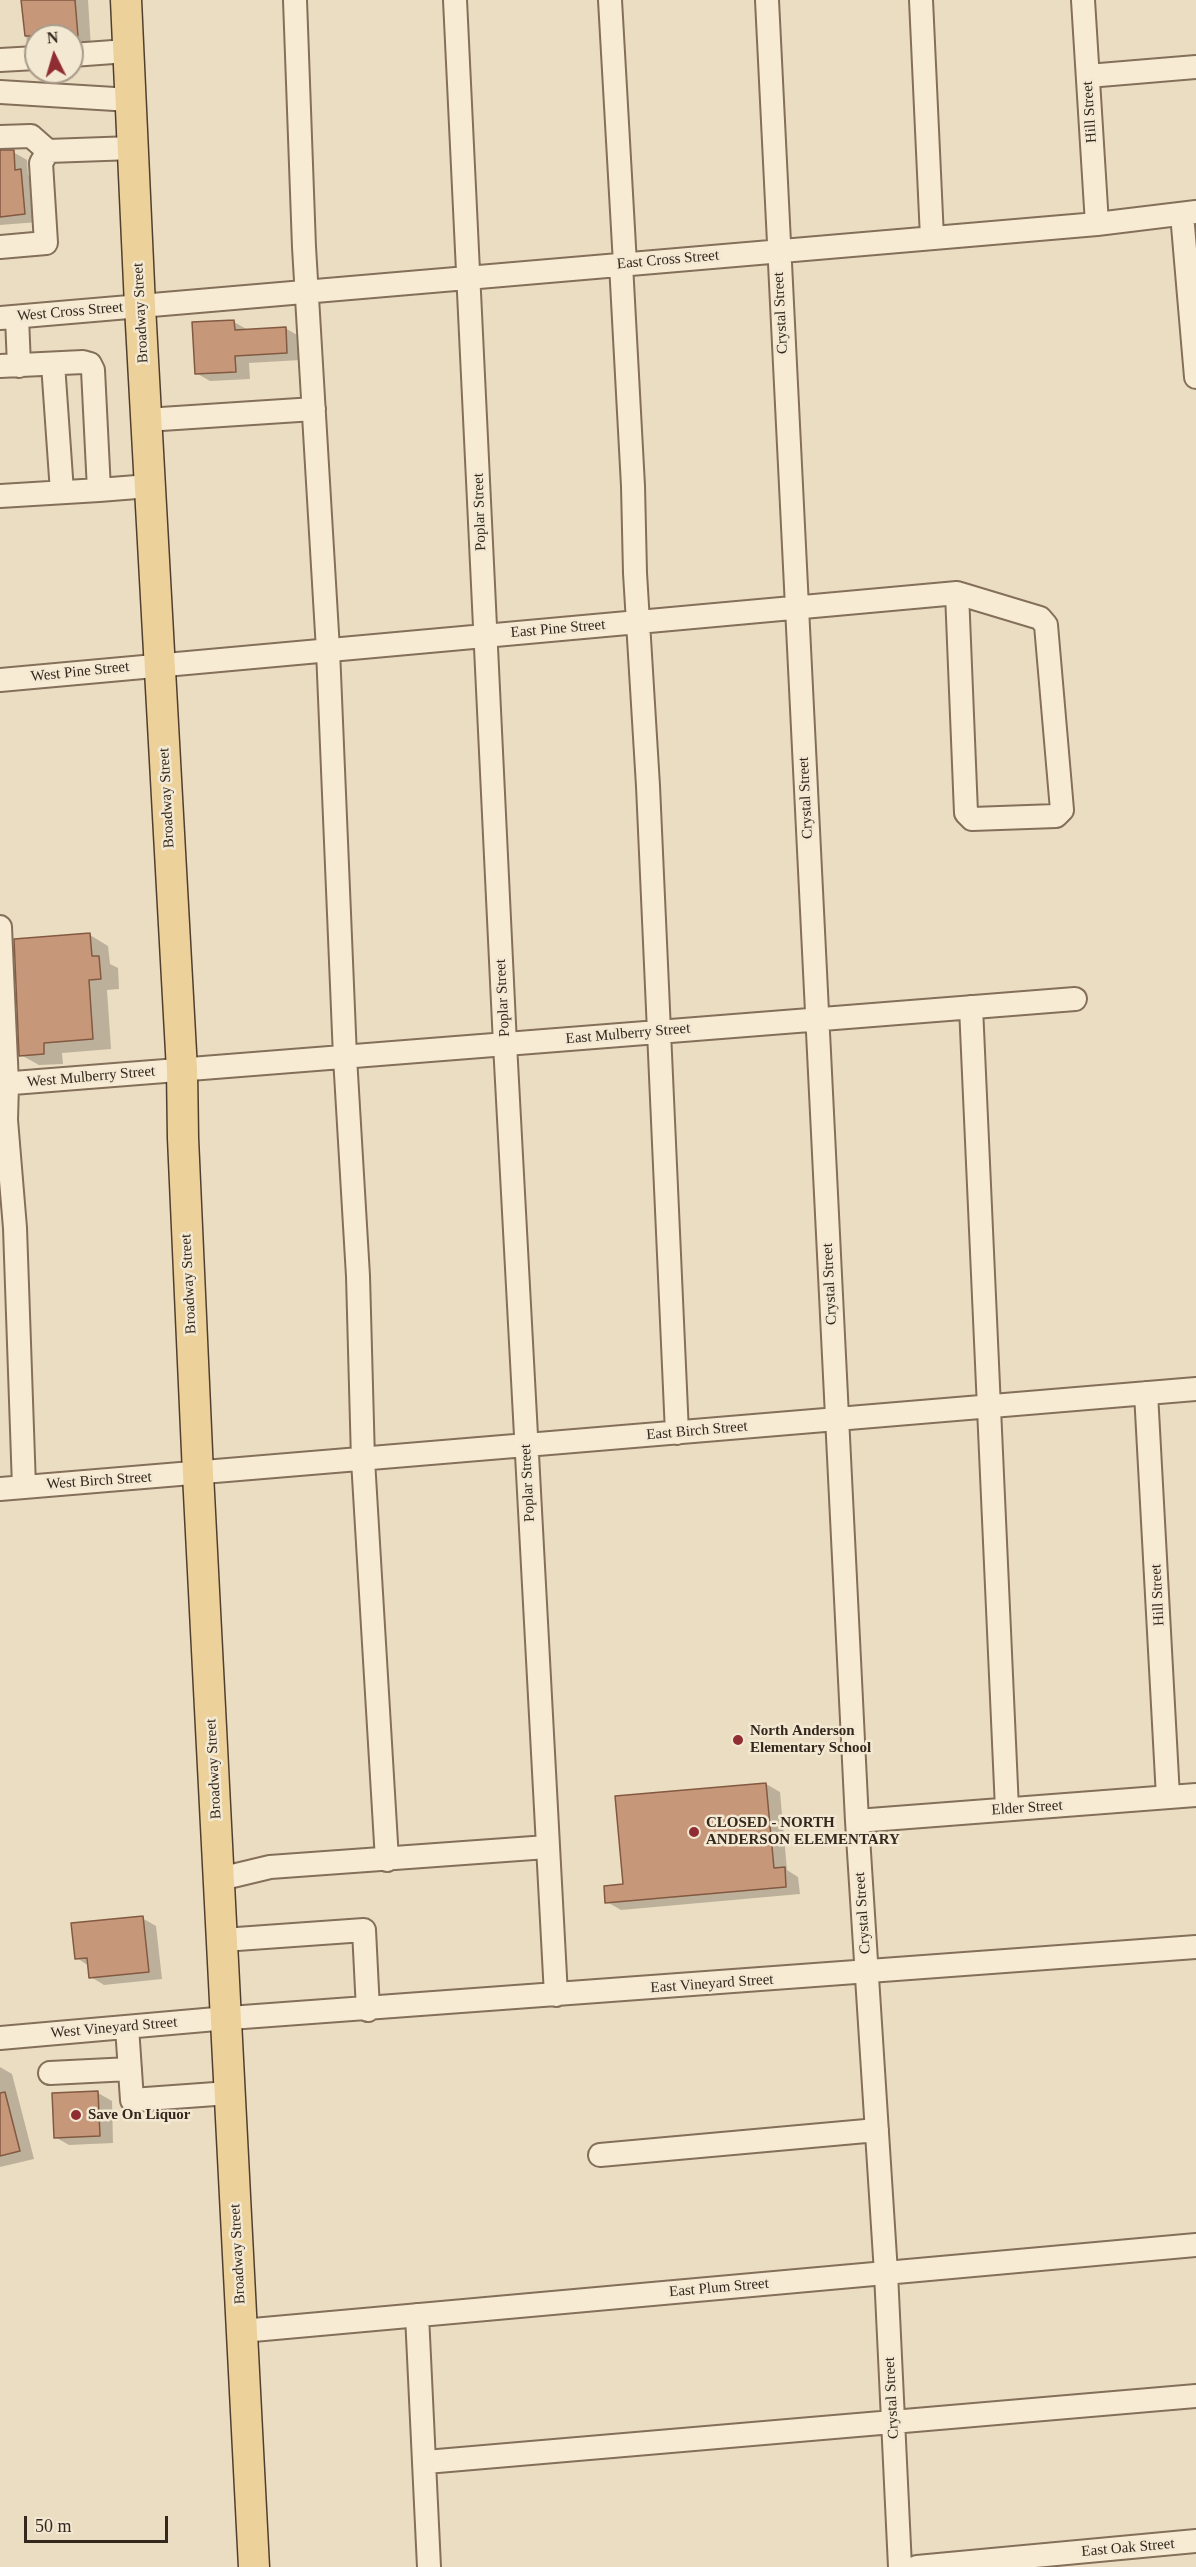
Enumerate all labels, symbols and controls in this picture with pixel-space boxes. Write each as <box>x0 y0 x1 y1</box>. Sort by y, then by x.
north arrow <box>24 24 84 84</box>
text: N <box>46 29 59 47</box>
street label: Hill Street <box>1079 80 1101 144</box>
street label: East Cross Street <box>616 247 720 273</box>
street label: Broadway Street <box>129 262 153 364</box>
street label: Crystal Street <box>770 272 792 354</box>
street label: West Cross Street <box>16 298 124 326</box>
street label: Poplar Street <box>470 473 490 551</box>
street label: East Pine Street <box>510 616 606 642</box>
street label: West Pine Street <box>30 658 130 686</box>
street label: Broadway Street <box>155 747 179 849</box>
street label: Crystal Street <box>795 757 817 839</box>
street label: Poplar Street <box>492 959 514 1037</box>
street label: East Mulberry Street <box>565 1020 691 1048</box>
street label: West Mulberry Street <box>26 1062 156 1092</box>
street label: Broadway Street <box>177 1233 201 1335</box>
street label: Crystal Street <box>819 1243 841 1325</box>
street label: East Birch Street <box>646 1418 748 1444</box>
street label: Poplar Street <box>517 1444 539 1522</box>
street label: West Birch Street <box>46 1468 152 1494</box>
street label: Hill Street <box>1147 1564 1169 1626</box>
street label: Broadway Street <box>202 1718 226 1820</box>
place label: North Anderson Elementary School <box>750 1722 871 1757</box>
marker: North Anderson Elementary School <box>731 1733 745 1747</box>
street label: Elder Street <box>991 1797 1063 1819</box>
place label: CLOSED - NORTH ANDERSON ELEMENTARY <box>706 1814 900 1849</box>
marker: CLOSED - NORTH ANDERSON ELEMENTARY <box>687 1825 701 1839</box>
street label: Crystal Street <box>851 1871 875 1955</box>
street label: East Vineyard Street <box>650 1971 774 1997</box>
street label: West Vineyard Street <box>50 2013 178 2043</box>
place label: Save On Liquor <box>88 2106 191 2124</box>
marker: Save On Liquor <box>69 2108 83 2122</box>
street label: Broadway Street <box>226 2203 250 2305</box>
street label: East Plum Street <box>668 2275 770 2301</box>
street label: Crystal Street <box>881 2357 903 2439</box>
scale bar <box>27 2504 171 2542</box>
text: 50 m <box>35 2516 72 2536</box>
street label: East Oak Street <box>1081 2535 1175 2561</box>

